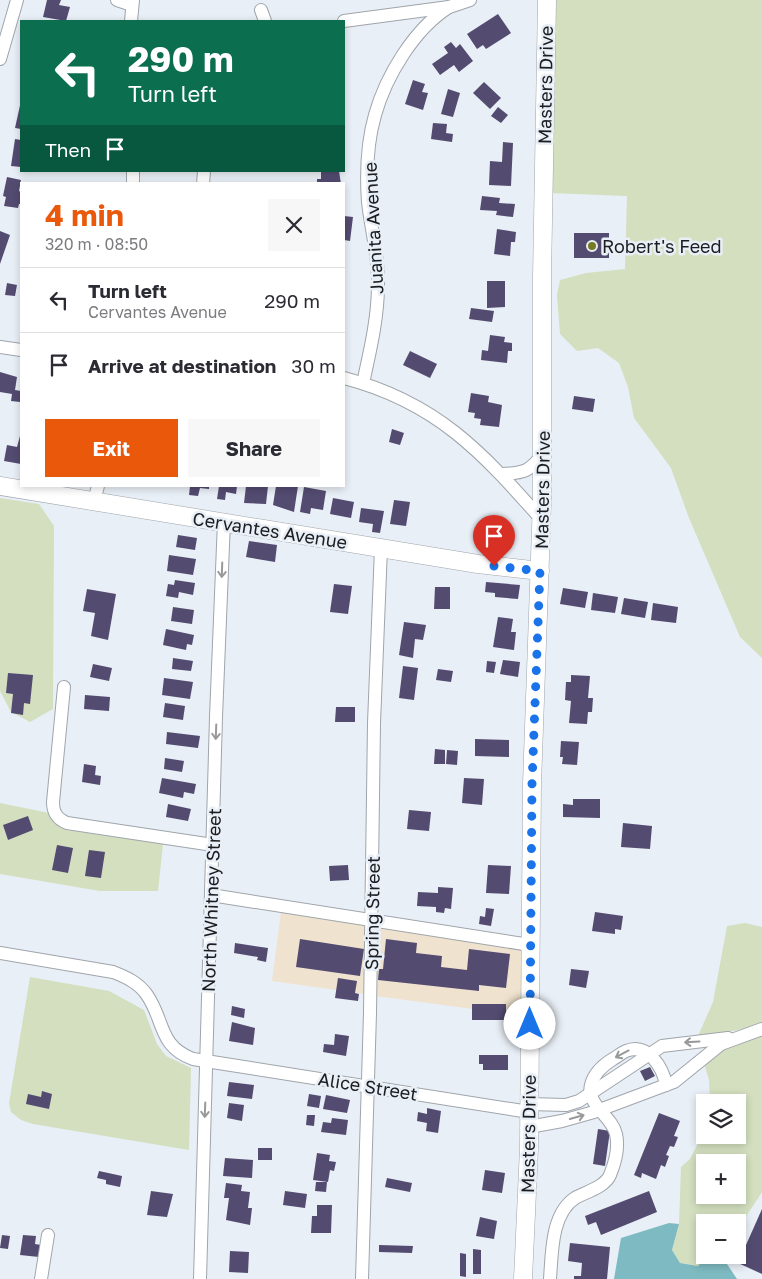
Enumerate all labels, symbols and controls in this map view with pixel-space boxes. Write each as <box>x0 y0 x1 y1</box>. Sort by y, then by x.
street label: Masters Drive <box>533 26 557 144</box>
text: 290 m <box>128 38 234 80</box>
icon: left <box>45 40 110 105</box>
text: Turn left <box>128 80 217 107</box>
icon: arrive <box>101 135 129 163</box>
text: Then <box>45 138 91 161</box>
street label: Juanita Avenue <box>359 161 387 295</box>
text: 4 min <box>45 197 124 233</box>
button: close <box>268 199 320 251</box>
text: 320 m · 08:50 <box>45 234 148 254</box>
place label: Robert's Feed <box>602 235 722 257</box>
marker: Robert's Feed <box>586 240 598 252</box>
text: Turn left <box>88 279 167 302</box>
icon: left <box>45 286 73 314</box>
text: 290 m <box>264 289 320 312</box>
text: Cervantes Avenue <box>88 302 227 322</box>
icon: arrive <box>45 351 73 379</box>
text: Arrive at destination <box>88 354 276 377</box>
text: 30 m <box>291 354 336 377</box>
button: Exit <box>45 419 178 477</box>
button: Share <box>188 419 320 477</box>
street label: Masters Drive <box>530 431 554 549</box>
street label: Cervantes Avenue <box>191 507 349 553</box>
pin <box>473 515 515 566</box>
icon: arrive <box>480 522 508 550</box>
one-way arrow <box>218 562 227 578</box>
one-way arrow <box>211 724 220 740</box>
street label: North Whitney Street <box>197 808 225 992</box>
street label: Spring Street <box>360 856 384 970</box>
position arrow <box>503 997 555 1049</box>
one-way arrow <box>684 1038 700 1047</box>
one-way arrow <box>614 1049 629 1059</box>
street label: Alice Street <box>317 1067 419 1105</box>
street label: Masters Drive <box>516 1075 540 1193</box>
map controls <box>696 1094 746 1264</box>
button: layers <box>696 1094 746 1144</box>
one-way arrow <box>200 1102 209 1118</box>
one-way arrow <box>568 1112 584 1121</box>
button: + <box>696 1154 746 1204</box>
button: − <box>696 1214 746 1264</box>

